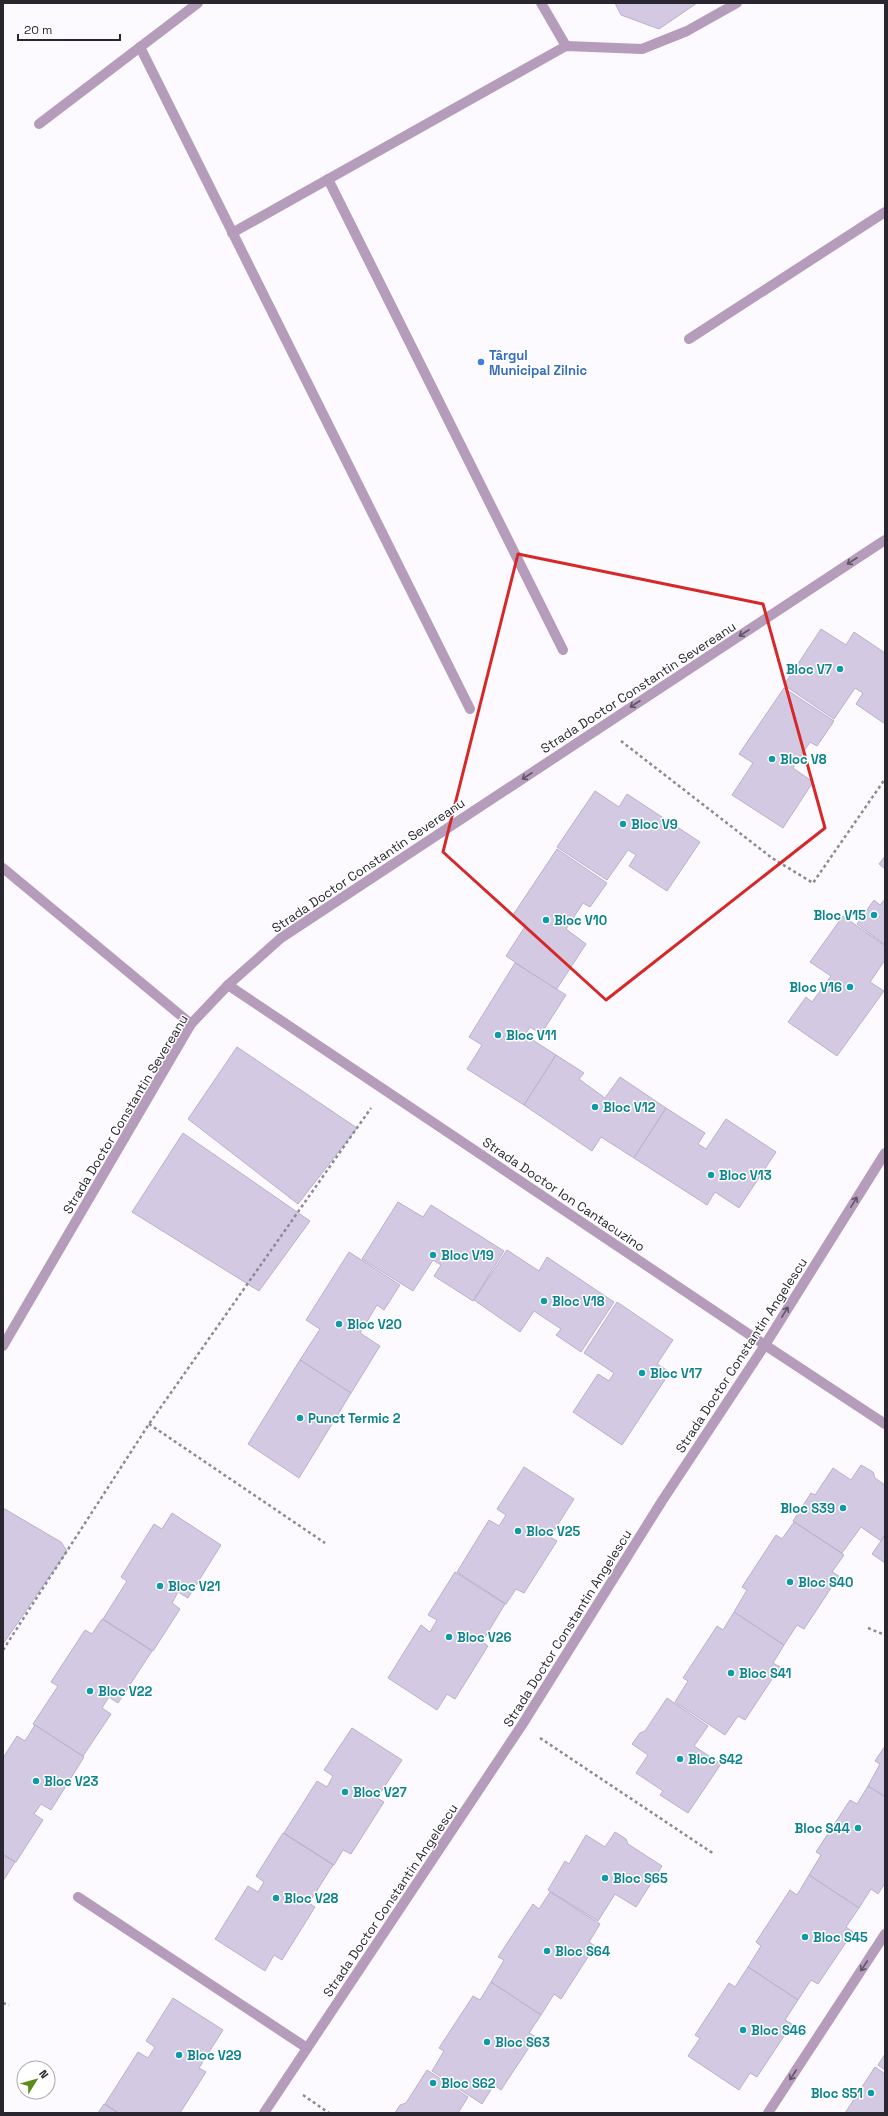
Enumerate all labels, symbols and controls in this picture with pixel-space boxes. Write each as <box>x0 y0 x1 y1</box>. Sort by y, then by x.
scale bar <box>18 16 120 42</box>
text: 20 m <box>24 22 52 38</box>
place label: Târgul Municipal Zilnic <box>489 347 587 379</box>
marker: Târgul Municipal Zilnic <box>476 357 486 367</box>
one-way arrow <box>847 557 858 565</box>
street label: Strada Doctor Constantin Severeanu <box>537 618 739 757</box>
one-way arrow <box>739 629 750 637</box>
place label: Bloc V7 <box>786 661 832 678</box>
marker: Bloc V7 <box>835 664 845 674</box>
one-way arrow <box>630 700 641 708</box>
place label: Bloc V8 <box>780 751 827 768</box>
marker: Bloc V8 <box>767 754 777 764</box>
one-way arrow <box>522 772 533 780</box>
street label: Strada Doctor Constantin Severeanu <box>268 794 468 937</box>
place label: Bloc V9 <box>631 816 678 833</box>
marker: Bloc V9 <box>618 819 628 829</box>
place label: Bloc V15 <box>813 907 866 924</box>
marker: Bloc V15 <box>869 910 879 920</box>
place label: Bloc V10 <box>554 912 607 929</box>
marker: Bloc V10 <box>541 915 551 925</box>
place label: Bloc V16 <box>789 979 842 996</box>
marker: Bloc V16 <box>845 982 855 992</box>
street label: Strada Doctor Constantin Severeanu <box>59 1012 192 1217</box>
place label: Bloc V11 <box>506 1027 557 1044</box>
marker: Bloc V11 <box>493 1030 503 1040</box>
place label: Bloc V12 <box>603 1099 656 1116</box>
marker: Bloc V12 <box>590 1102 600 1112</box>
street label: Strada Doctor Ion Cantacuzino <box>479 1134 648 1255</box>
place label: Bloc V13 <box>719 1167 772 1184</box>
marker: Bloc V13 <box>706 1170 716 1180</box>
one-way arrow <box>851 1196 859 1208</box>
place label: Bloc V19 <box>441 1247 494 1264</box>
marker: Bloc V19 <box>428 1250 438 1260</box>
street label: Strada Doctor Constantin Angelescu <box>672 1254 811 1456</box>
place label: Bloc V18 <box>552 1293 605 1310</box>
marker: Bloc V18 <box>539 1296 549 1306</box>
one-way arrow <box>782 1306 790 1318</box>
place label: Bloc V20 <box>347 1316 402 1333</box>
marker: Bloc V20 <box>334 1319 344 1329</box>
place label: Bloc V17 <box>650 1365 702 1382</box>
marker: Bloc V17 <box>637 1368 647 1378</box>
place label: Punct Termic 2 <box>308 1410 401 1427</box>
marker: Punct Termic 2 <box>295 1413 305 1423</box>
place label: Bloc S39 <box>780 1500 835 1517</box>
marker: Bloc S39 <box>838 1503 848 1513</box>
place label: Bloc V25 <box>526 1523 581 1540</box>
street label: Strada Doctor Constantin Angelescu <box>499 1526 635 1730</box>
marker: Bloc V25 <box>513 1526 523 1536</box>
place label: Bloc S40 <box>798 1574 854 1591</box>
marker: Bloc S40 <box>785 1577 795 1587</box>
place label: Bloc V21 <box>168 1578 221 1595</box>
marker: Bloc V21 <box>155 1581 165 1591</box>
place label: Bloc V26 <box>457 1629 512 1646</box>
marker: Bloc V26 <box>444 1632 454 1642</box>
place label: Bloc S41 <box>739 1665 792 1682</box>
marker: Bloc S41 <box>726 1668 736 1678</box>
place label: Bloc V22 <box>98 1683 153 1700</box>
marker: Bloc V22 <box>85 1686 95 1696</box>
place label: Bloc S42 <box>688 1751 743 1768</box>
marker: Bloc S42 <box>675 1754 685 1764</box>
place label: Bloc V23 <box>44 1773 99 1790</box>
marker: Bloc V23 <box>31 1776 41 1786</box>
place label: Bloc V27 <box>353 1784 407 1801</box>
marker: Bloc V27 <box>340 1787 350 1797</box>
street label: Strada Doctor Constantin Angelescu <box>319 1800 462 2000</box>
place label: Bloc S44 <box>795 1820 850 1837</box>
marker: Bloc S44 <box>853 1823 863 1833</box>
place label: Bloc S65 <box>613 1870 668 1887</box>
marker: Bloc S65 <box>600 1873 610 1883</box>
place label: Bloc V28 <box>284 1890 339 1907</box>
marker: Bloc V28 <box>271 1893 281 1903</box>
place label: Bloc S45 <box>813 1929 868 1946</box>
marker: Bloc S45 <box>800 1932 810 1942</box>
place label: Bloc S64 <box>555 1943 610 1960</box>
marker: Bloc S64 <box>542 1946 552 1956</box>
one-way arrow <box>860 1960 868 1971</box>
place label: Bloc S46 <box>751 2022 806 2039</box>
marker: Bloc S46 <box>738 2025 748 2035</box>
place label: Bloc S63 <box>495 2034 550 2051</box>
marker: Bloc S63 <box>482 2037 492 2047</box>
place label: Bloc V29 <box>187 2047 242 2064</box>
marker: Bloc V29 <box>174 2050 184 2060</box>
north arrow <box>16 2060 56 2100</box>
text: N <box>36 2067 52 2081</box>
one-way arrow <box>789 2069 797 2080</box>
place label: Bloc S62 <box>441 2075 496 2092</box>
marker: Bloc S62 <box>428 2078 438 2088</box>
place label: Bloc S51 <box>811 2085 863 2102</box>
marker: Bloc S51 <box>866 2088 876 2098</box>

